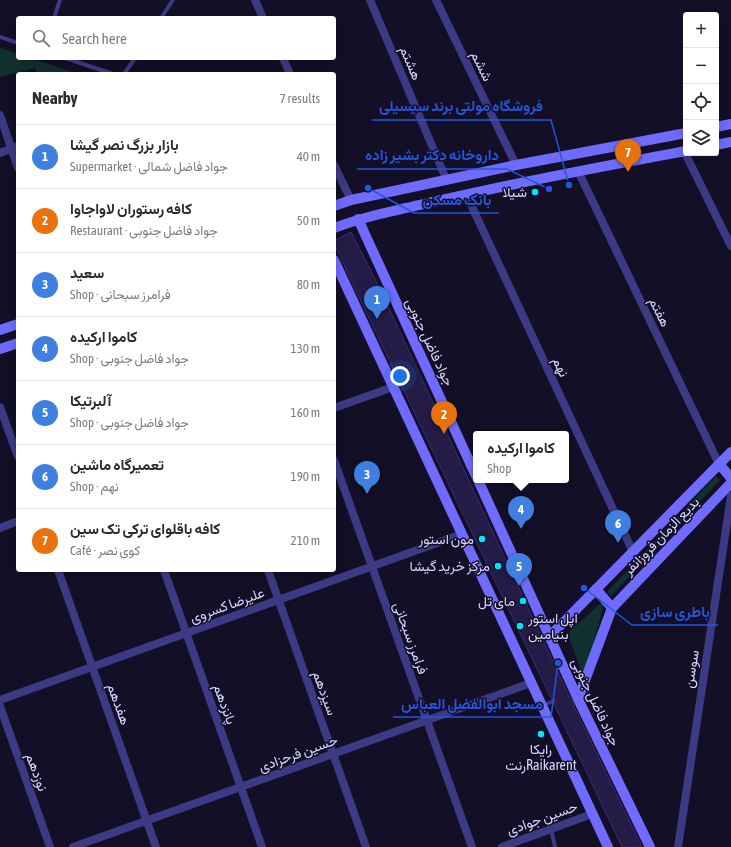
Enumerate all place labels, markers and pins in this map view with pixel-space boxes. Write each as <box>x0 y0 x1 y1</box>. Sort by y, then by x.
callout: فروشگاه مولتی برند سیسیلی <box>372 93 551 120</box>
pin: 7 <box>615 139 641 172</box>
callout: داروخانه دکتر بشیر زاده <box>357 142 507 169</box>
place label: شیلا <box>502 184 527 200</box>
callout: بانک مسکن <box>414 186 499 213</box>
marker: شیلا <box>530 187 540 197</box>
pin: 1 <box>364 286 390 319</box>
pin: 2 <box>431 401 457 434</box>
pin: 3 <box>354 461 380 494</box>
pin: 4 <box>508 496 534 529</box>
pin: 6 <box>605 510 631 543</box>
place label: مون استور <box>418 531 474 548</box>
marker: مون استور <box>477 534 487 544</box>
pin: 5 <box>506 553 532 586</box>
place label: مرکز خرید گیشا <box>410 558 490 575</box>
marker: مرکز خرید گیشا <box>493 561 503 571</box>
place label: مای تل <box>478 593 515 610</box>
marker: مای تل <box>518 596 528 606</box>
callout: باطری سازی <box>632 598 718 625</box>
place label: اپل استور بنیامین <box>527 610 578 643</box>
marker: اپل استور بنیامین <box>515 621 525 631</box>
callout: مسجد ابوالفضل العباس <box>393 690 551 717</box>
marker: رایکا رنتRaikarent <box>536 729 546 739</box>
place label: رایکا رنتRaikarent <box>505 741 577 774</box>

